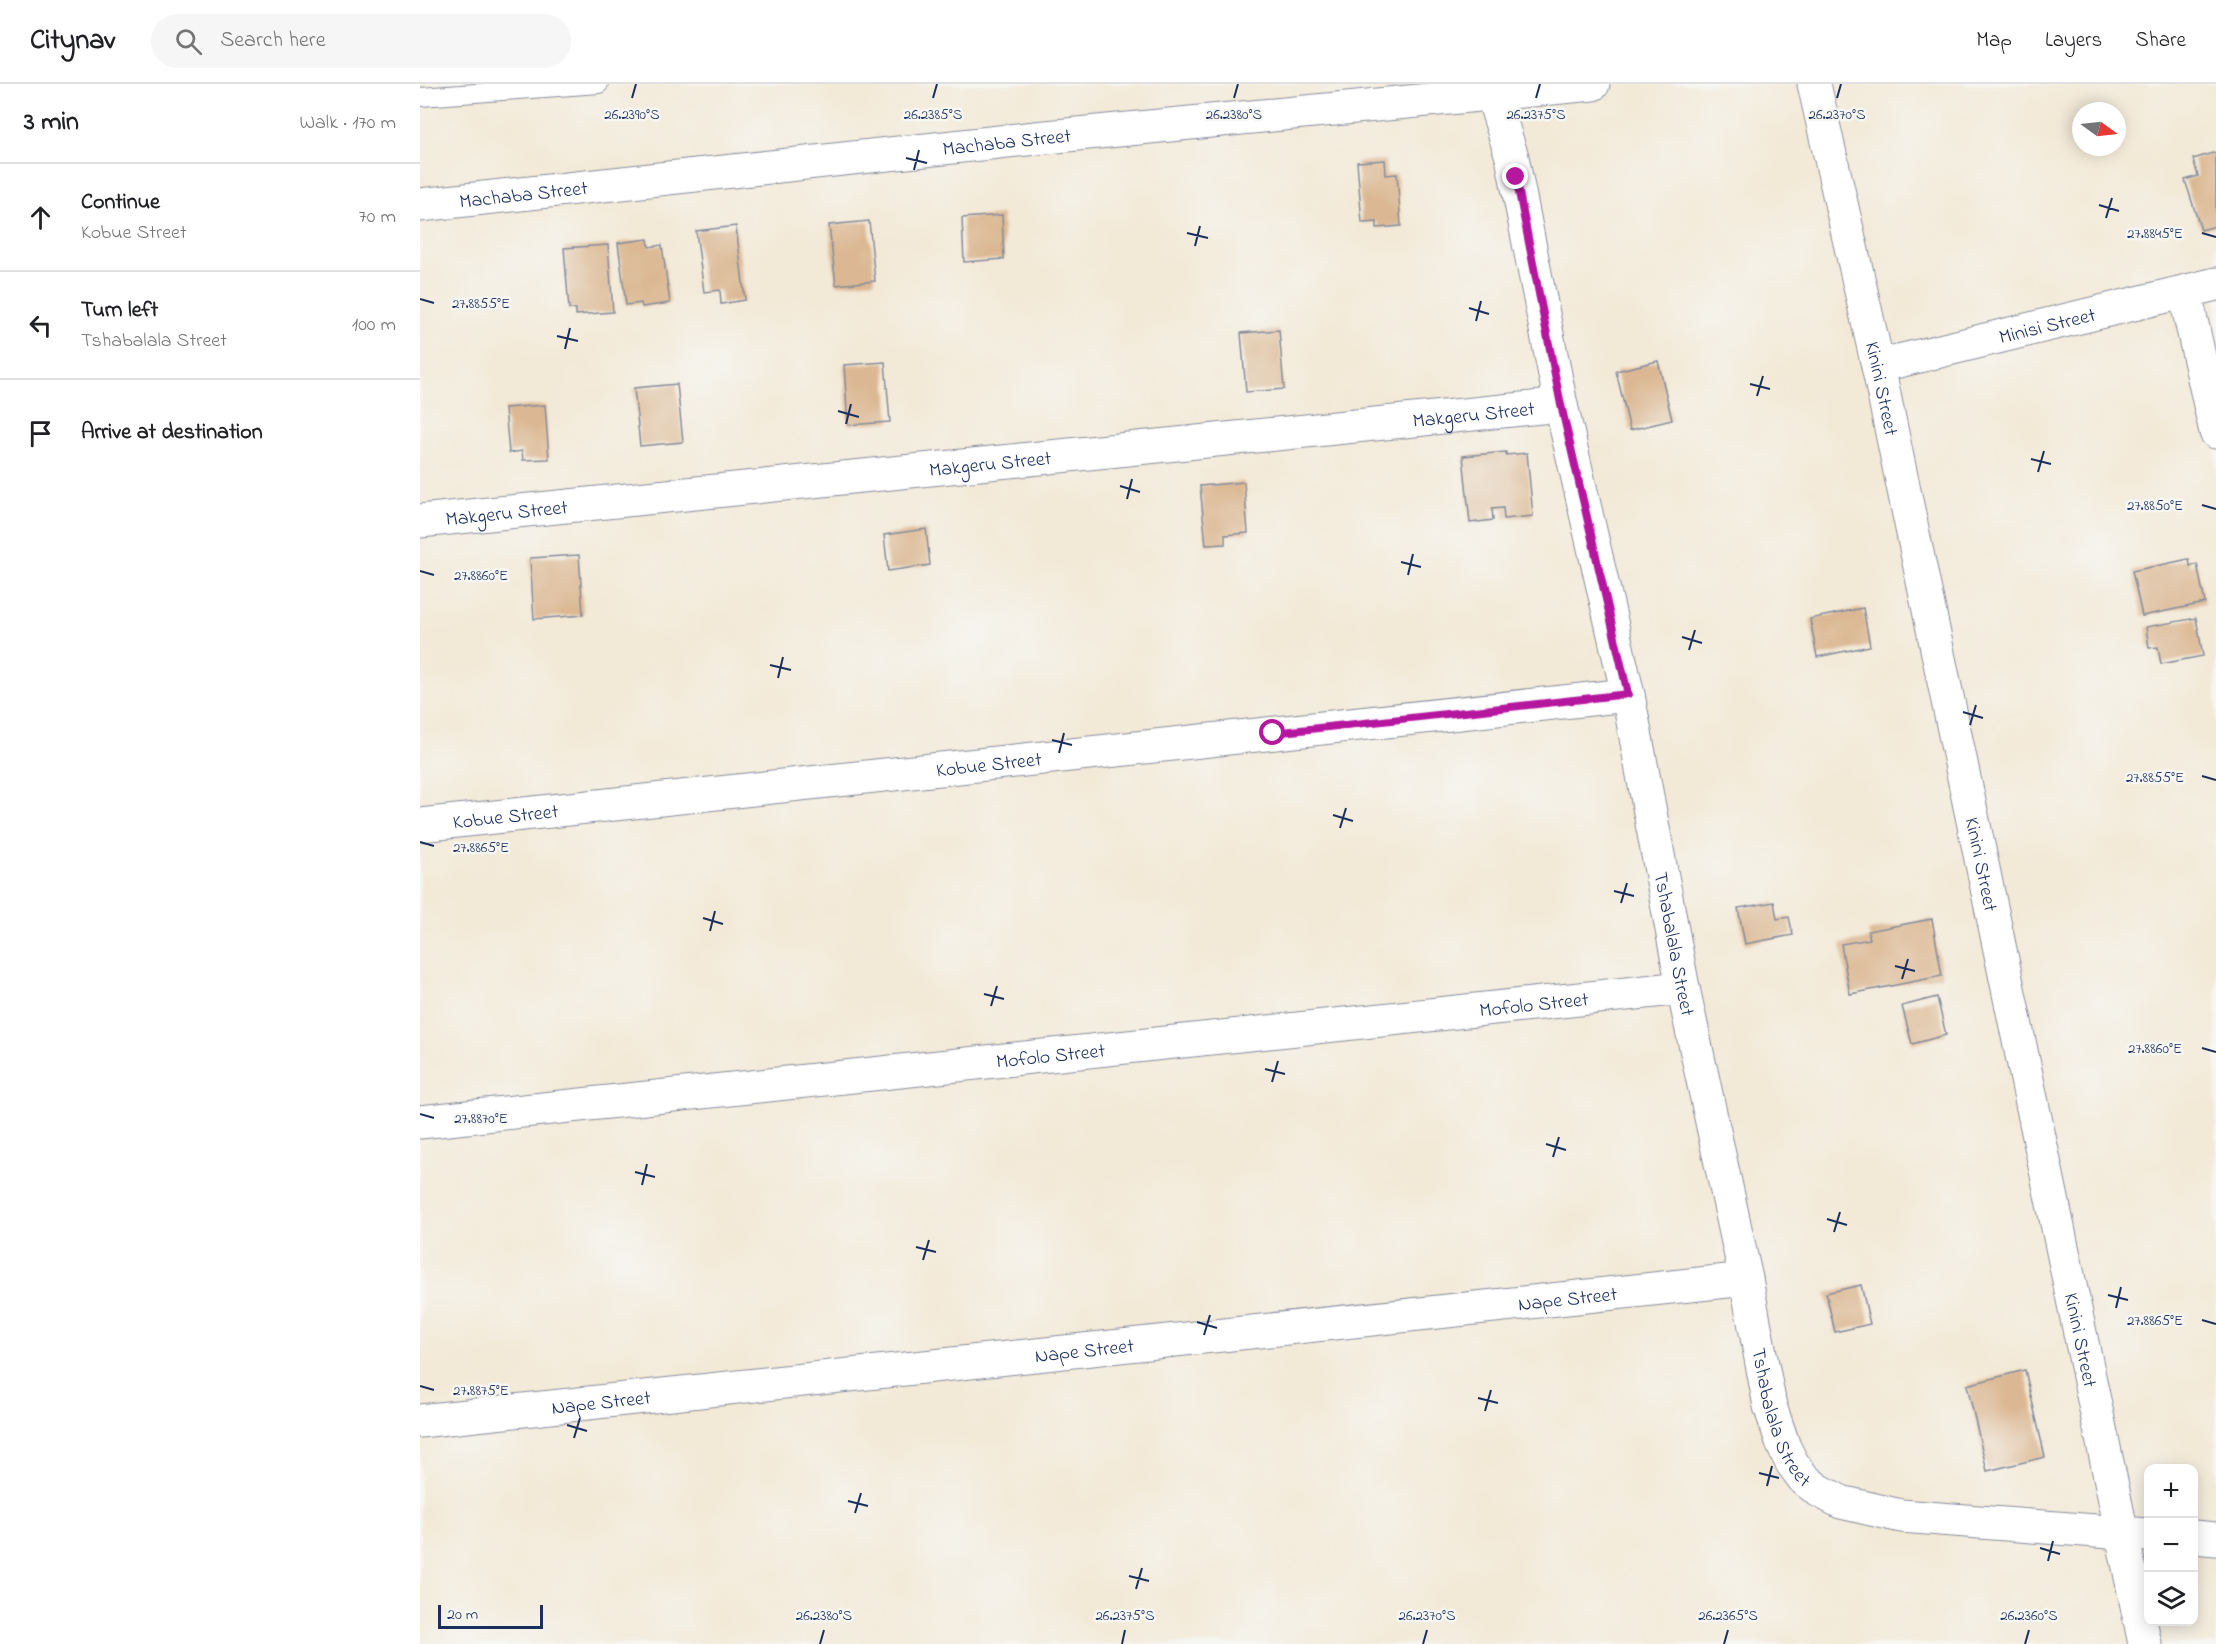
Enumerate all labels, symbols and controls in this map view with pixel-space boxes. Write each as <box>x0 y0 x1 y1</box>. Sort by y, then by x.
search box <box>151 14 571 68</box>
text: Citynav <box>30 21 115 62</box>
icon: search <box>172 25 205 58</box>
text: Search here <box>220 25 326 57</box>
text: Map <box>1976 26 2012 56</box>
text: Layers <box>2045 26 2102 56</box>
text: Share <box>2135 26 2186 56</box>
north arrow <box>2072 102 2126 156</box>
text: 3 min <box>24 104 79 142</box>
text: 26.2390°S <box>604 104 660 126</box>
text: 26.2385°S <box>904 104 963 126</box>
text: 26.2380°S <box>1206 104 1263 126</box>
text: 26.2375°S <box>1506 104 1566 126</box>
text: 26.2370°S <box>1808 104 1866 126</box>
text: Walk · 170 m <box>300 109 396 138</box>
street label: Machaba Street <box>941 123 1073 165</box>
route end <box>1502 163 1528 189</box>
street label: Machaba Street <box>458 175 590 218</box>
text: Continue <box>81 187 160 219</box>
icon: ahead <box>24 201 57 234</box>
text: 70 m <box>359 203 396 232</box>
text: Kobue Street <box>81 219 187 248</box>
text: 27.8845°E <box>2127 223 2183 245</box>
text: 27.8855°E <box>452 293 510 315</box>
text: Turn left <box>81 295 158 327</box>
street label: Minisi Street <box>1996 302 2099 353</box>
icon: left <box>24 309 57 342</box>
text: 100 m <box>352 311 396 340</box>
text: Tshabalala Street <box>81 327 227 356</box>
street label: Kinini Street <box>1856 339 1904 439</box>
street label: Makgeru Street <box>1411 396 1537 437</box>
icon: arrive <box>24 417 57 450</box>
text: Arrive at destination <box>81 417 263 449</box>
street label: Makgeru Street <box>928 445 1053 486</box>
street label: Makgeru Street <box>444 494 570 535</box>
text: 27.8850°E <box>2127 495 2183 517</box>
text: 27.8860°E <box>454 565 508 587</box>
route start <box>1259 719 1285 745</box>
street label: Kobue Street <box>935 746 1043 786</box>
text: 27.8855°E <box>2126 767 2184 789</box>
street label: Kobue Street <box>452 798 560 838</box>
street label: Kinini Street <box>1956 815 2004 915</box>
text: 27.8865°E <box>453 837 509 859</box>
street label: Tshabalala Street <box>1644 870 1701 1019</box>
street label: Mofolo Street <box>1478 986 1590 1027</box>
street label: Mofolo Street <box>995 1037 1107 1078</box>
text: 27.8860°E <box>2128 1038 2182 1060</box>
text: 27.8870°E <box>454 1108 508 1130</box>
street label: Nape Street <box>1517 1281 1619 1320</box>
street label: Kinini Street <box>2055 1290 2103 1390</box>
text: 27.8865°E <box>2127 1310 2183 1332</box>
street label: Nape Street <box>1033 1333 1136 1372</box>
street label: Tshabalala Street <box>1742 1346 1816 1496</box>
text: 27.8875°E <box>453 1380 509 1402</box>
street label: Nape Street <box>550 1384 653 1424</box>
map controls <box>2144 1464 2198 1626</box>
button: + <box>2144 1464 2198 1518</box>
button: − <box>2144 1518 2198 1572</box>
button: layers <box>2144 1572 2198 1626</box>
scale bar <box>438 1602 543 1630</box>
text: 20 m <box>447 1603 478 1627</box>
text: 26.2380°S <box>796 1605 853 1627</box>
text: 26.2375°S <box>1095 1605 1155 1627</box>
text: 26.2370°S <box>1398 1605 1456 1627</box>
text: 26.2365°S <box>1698 1605 1758 1627</box>
text: 26.2360°S <box>2000 1605 2058 1627</box>

